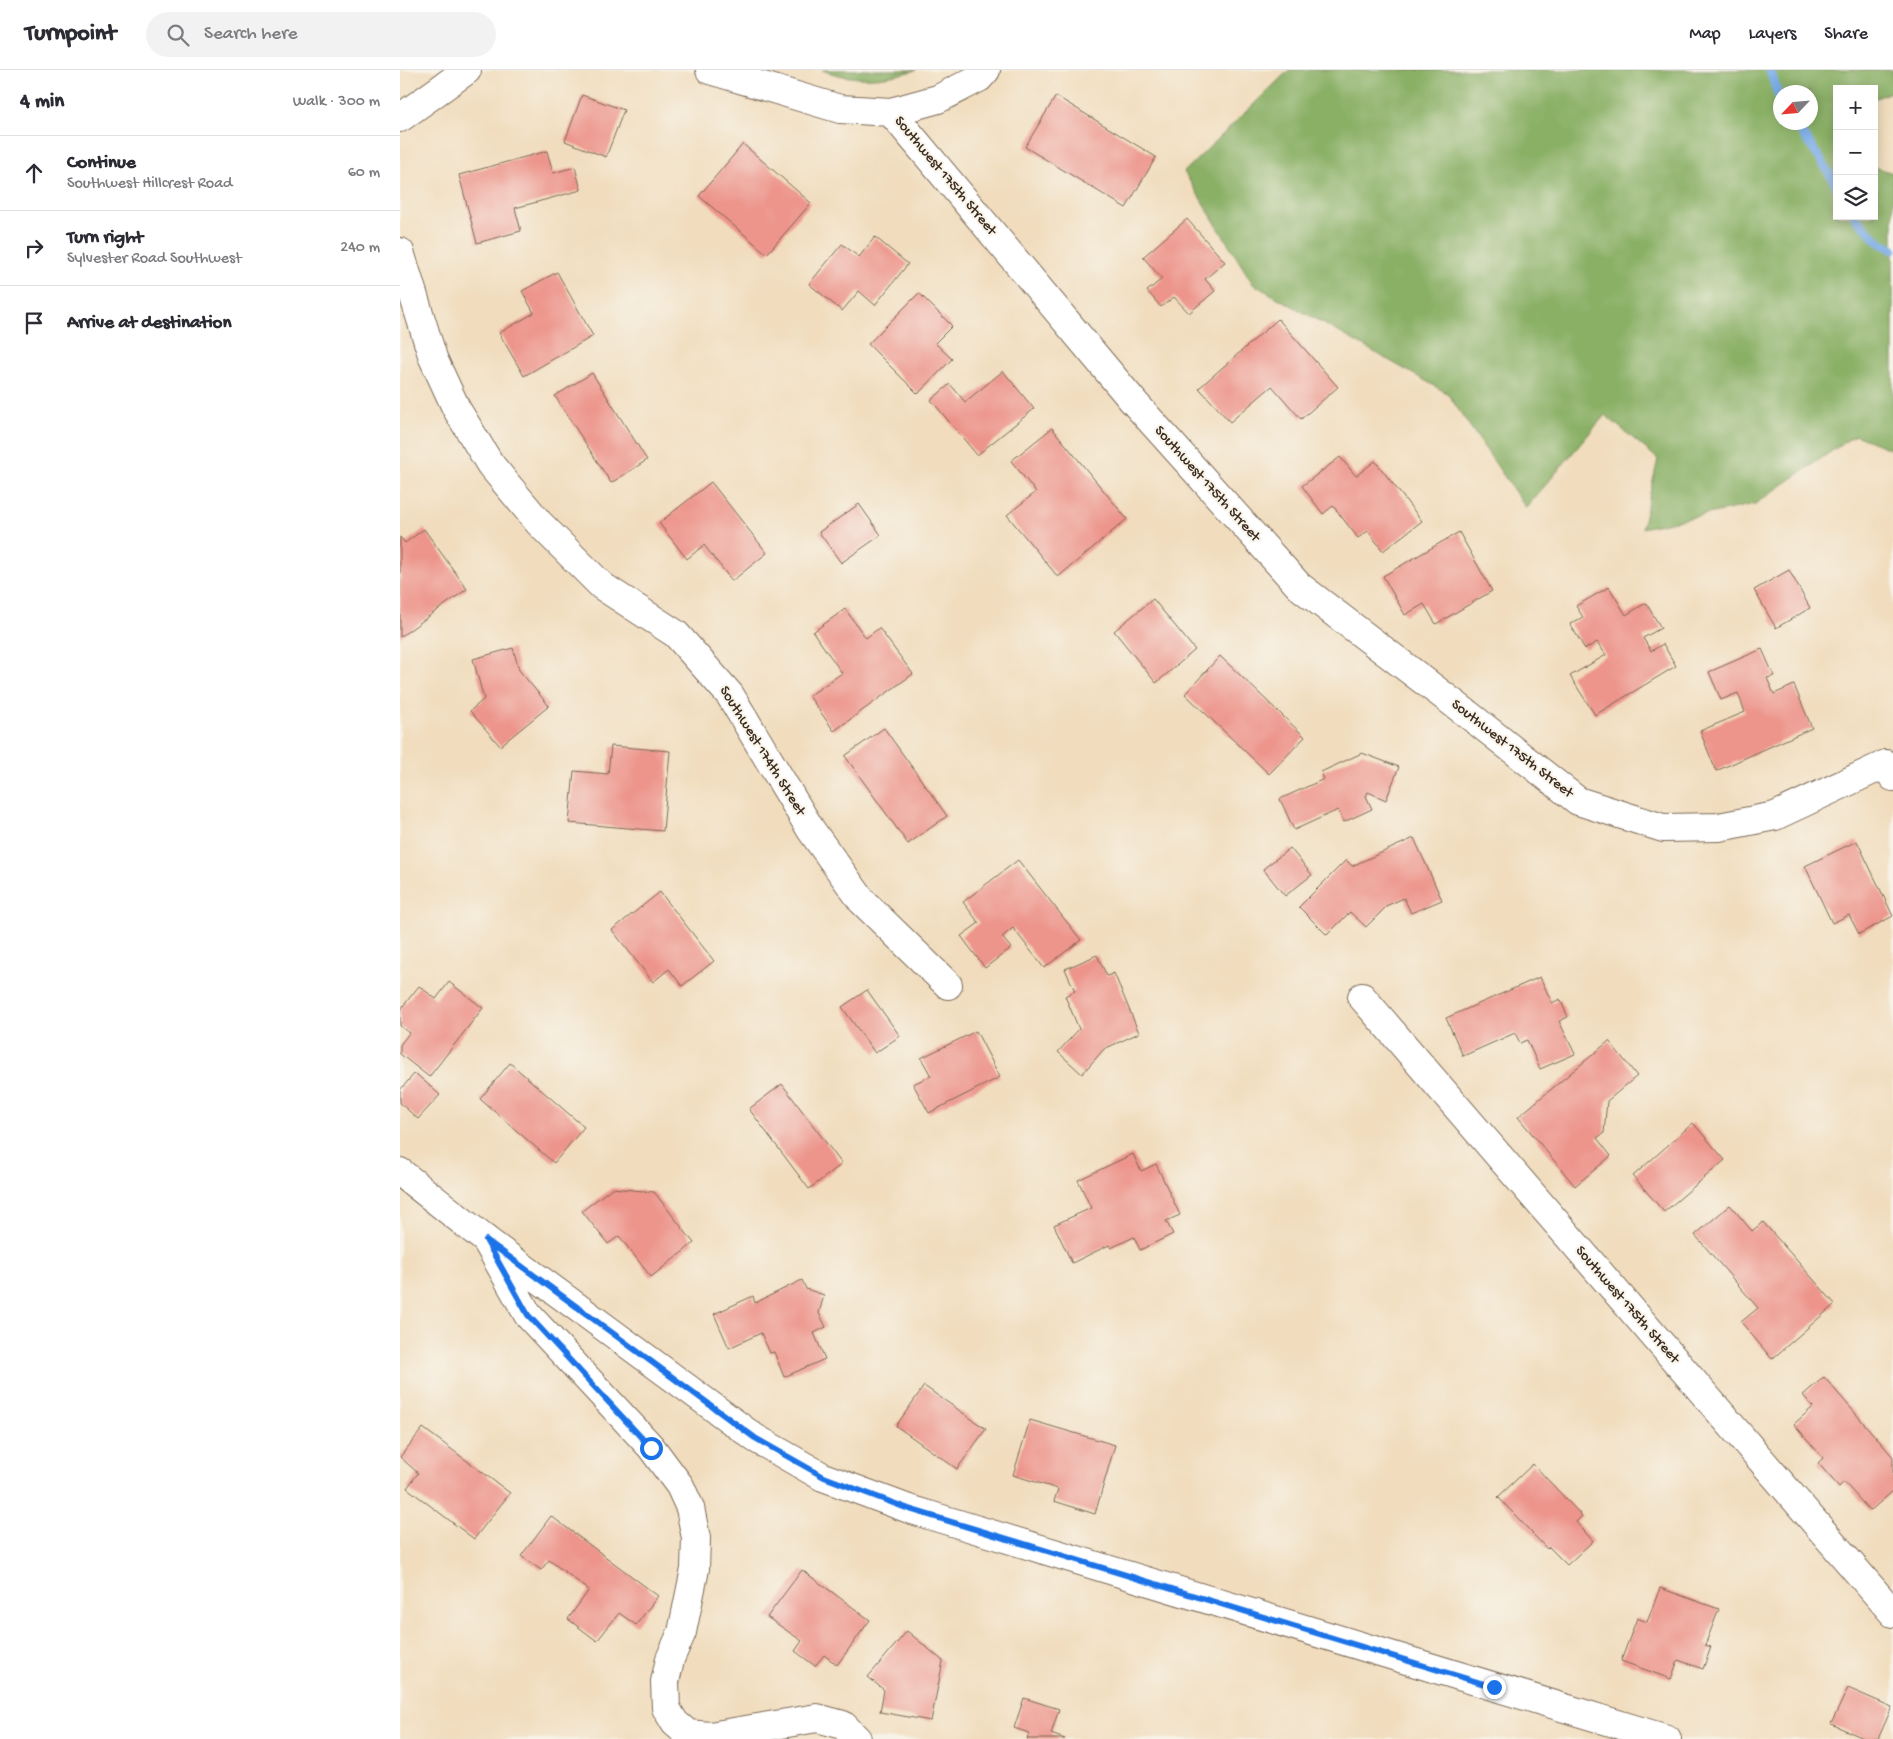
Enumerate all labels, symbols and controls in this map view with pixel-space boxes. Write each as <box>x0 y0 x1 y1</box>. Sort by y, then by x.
search box <box>146 12 496 57</box>
text: Turnpoint <box>25 20 116 49</box>
icon: search <box>164 21 192 49</box>
text: Search here <box>204 23 298 46</box>
text: Map <box>1689 24 1721 45</box>
text: Layers <box>1749 24 1796 45</box>
text: Share <box>1824 24 1868 45</box>
north arrow <box>1773 85 1818 130</box>
map controls <box>1833 85 1878 220</box>
button: + <box>1833 85 1878 130</box>
text: 4 min <box>20 90 64 115</box>
text: Walk · 300 m <box>293 93 380 112</box>
street label: Southwest 175th Street <box>890 113 1001 241</box>
button: − <box>1833 130 1878 175</box>
text: Continue <box>67 152 136 175</box>
icon: ahead <box>20 159 48 187</box>
text: 60 m <box>348 164 380 183</box>
text: Southwest Hillcrest Road <box>67 175 232 194</box>
button: layers <box>1833 175 1878 220</box>
text: Turn right <box>67 227 143 250</box>
icon: right <box>20 234 48 262</box>
text: 240 m <box>340 239 380 258</box>
text: Sylvester Road Southwest <box>67 250 241 269</box>
icon: arrive <box>20 309 48 337</box>
text: Arrive at destination <box>67 312 231 335</box>
street label: Southwest 175th Street <box>1150 422 1265 547</box>
street label: Southwest 174th Street <box>715 683 810 821</box>
street label: Southwest 175th Street <box>1447 696 1578 803</box>
street label: Southwest 175th Street <box>1571 1242 1684 1369</box>
route start <box>640 1437 663 1460</box>
route end <box>1483 1676 1506 1699</box>

